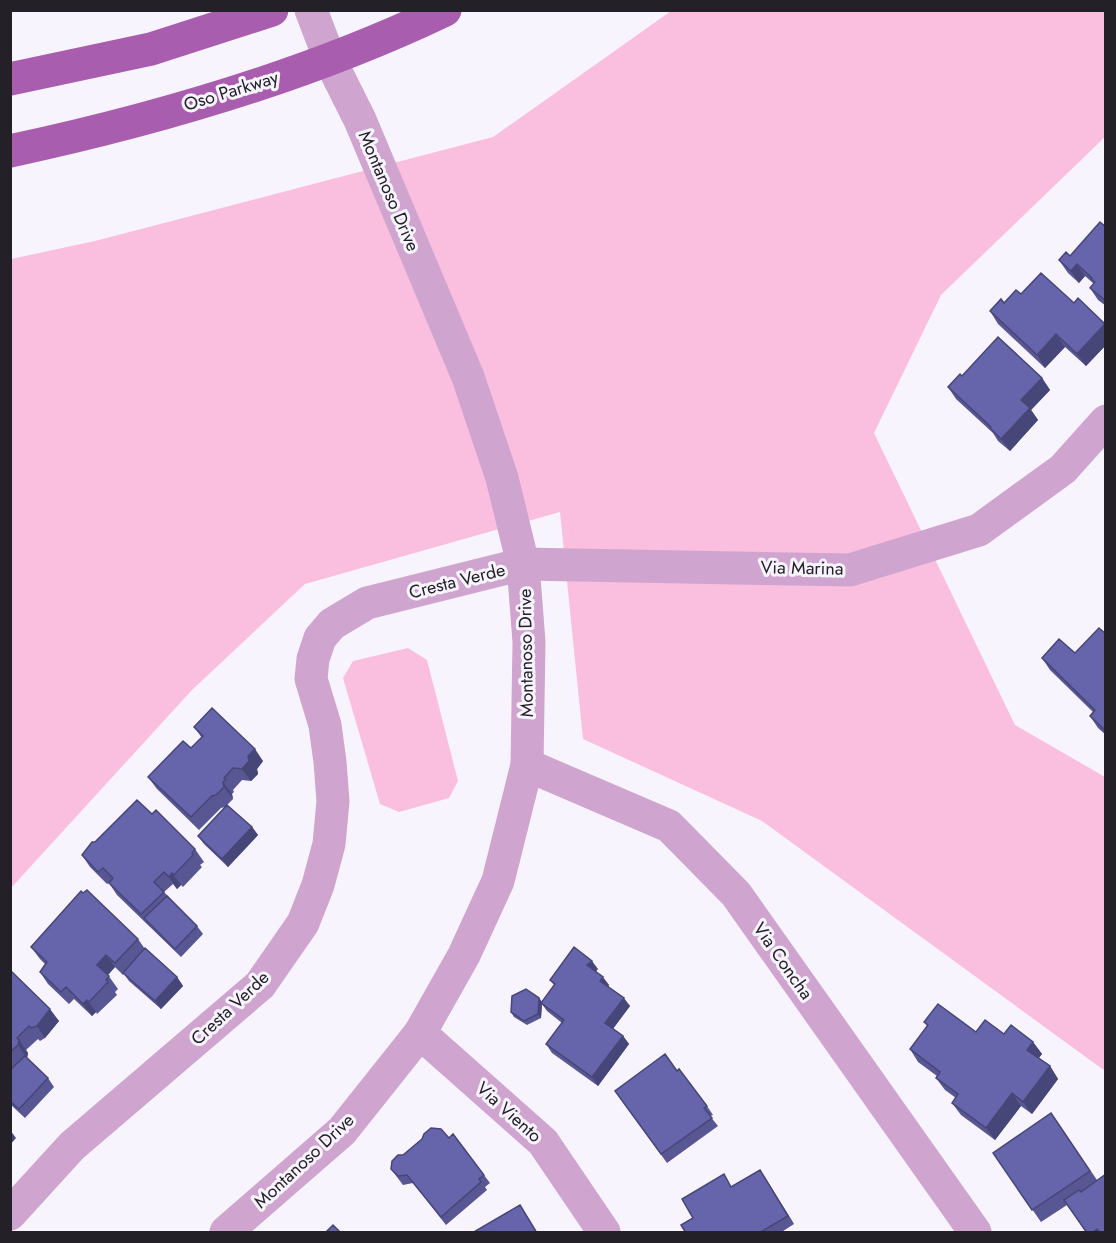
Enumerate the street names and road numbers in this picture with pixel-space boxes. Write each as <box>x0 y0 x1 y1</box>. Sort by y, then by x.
street label: Oso Parkway <box>180 64 282 118</box>
street label: Montanoso Drive <box>352 127 426 255</box>
street label: Via Marina <box>760 554 844 582</box>
street label: Cresta Verde <box>406 556 508 606</box>
street label: Montanoso Drive <box>512 588 540 718</box>
street label: Via Concha <box>747 917 819 1005</box>
street label: Cresta Verde <box>185 965 275 1051</box>
street label: Via Viento <box>471 1076 548 1149</box>
street label: Montanoso Drive <box>248 1108 360 1214</box>

